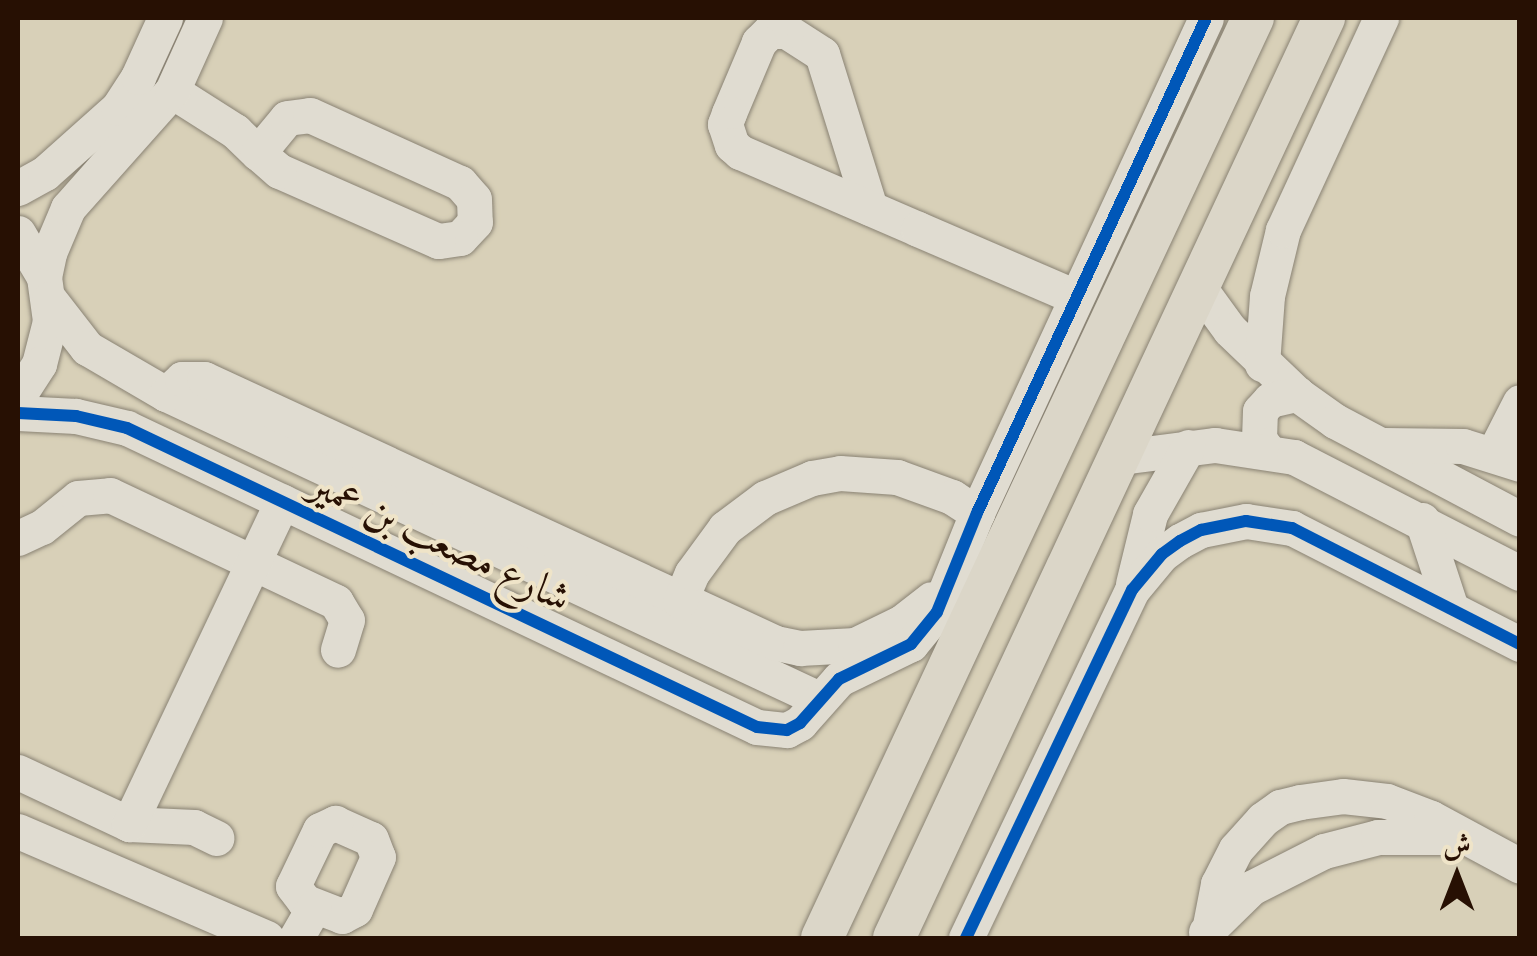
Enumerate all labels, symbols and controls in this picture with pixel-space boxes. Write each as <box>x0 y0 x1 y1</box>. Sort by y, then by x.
street label: شارع مصعب بن عمير <box>301 458 579 624</box>
north arrow <box>1407 826 1507 926</box>
text: ش <box>1443 828 1471 863</box>

